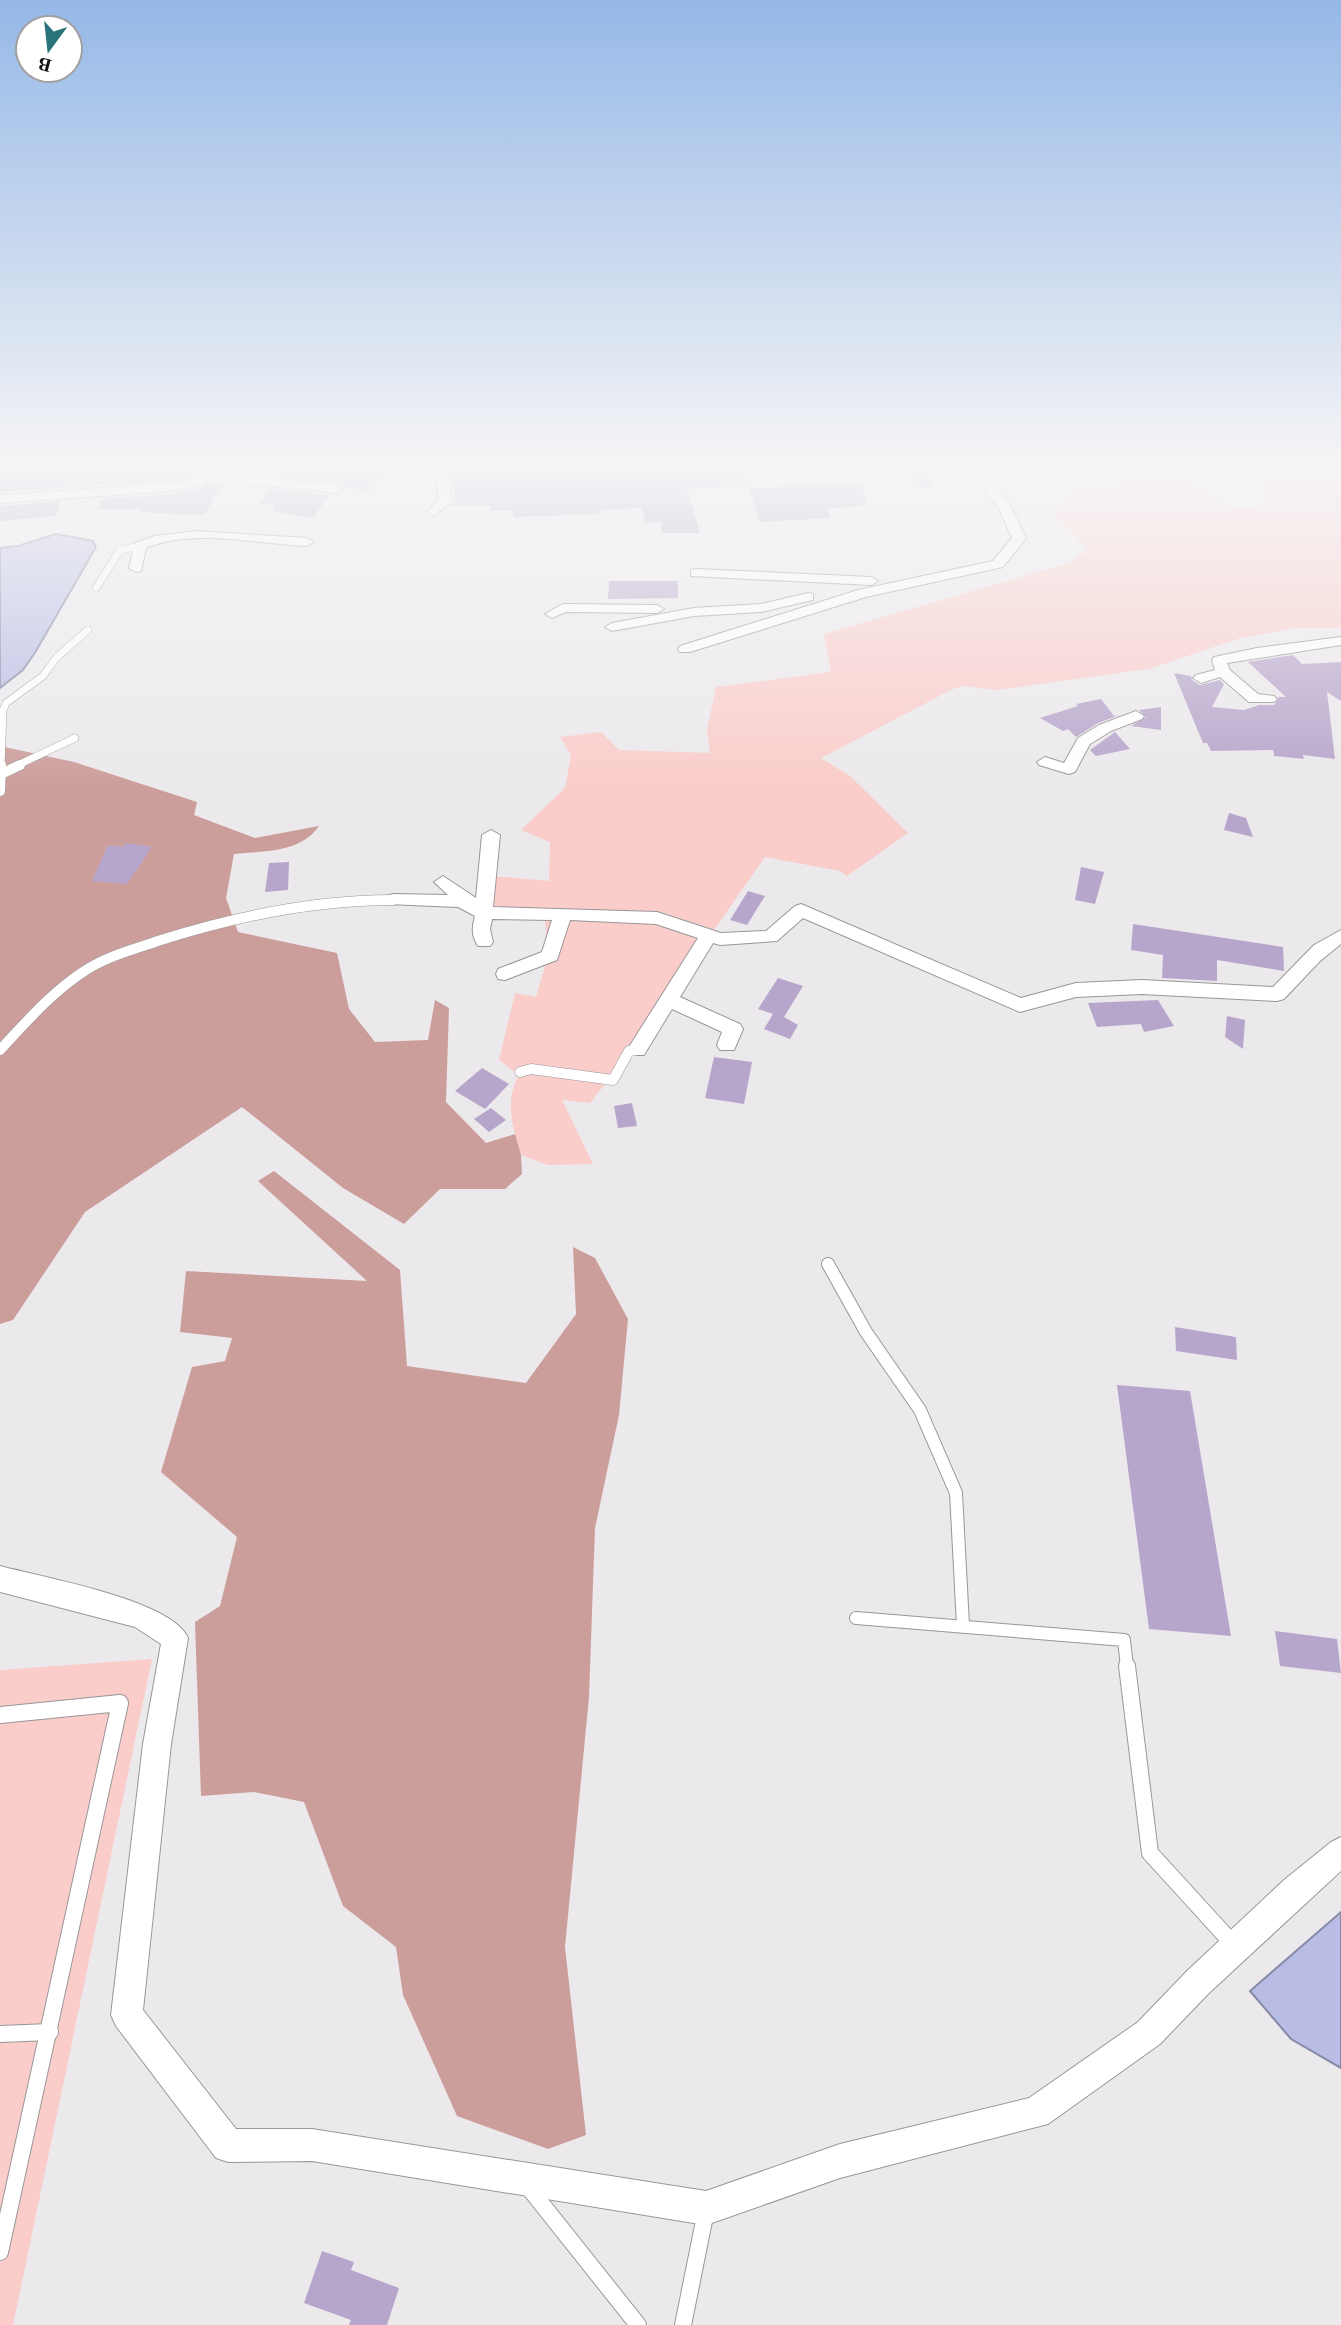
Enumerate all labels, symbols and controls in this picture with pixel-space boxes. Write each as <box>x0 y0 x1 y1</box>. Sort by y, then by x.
north arrow <box>14 14 84 84</box>
text: B <box>36 53 54 77</box>

